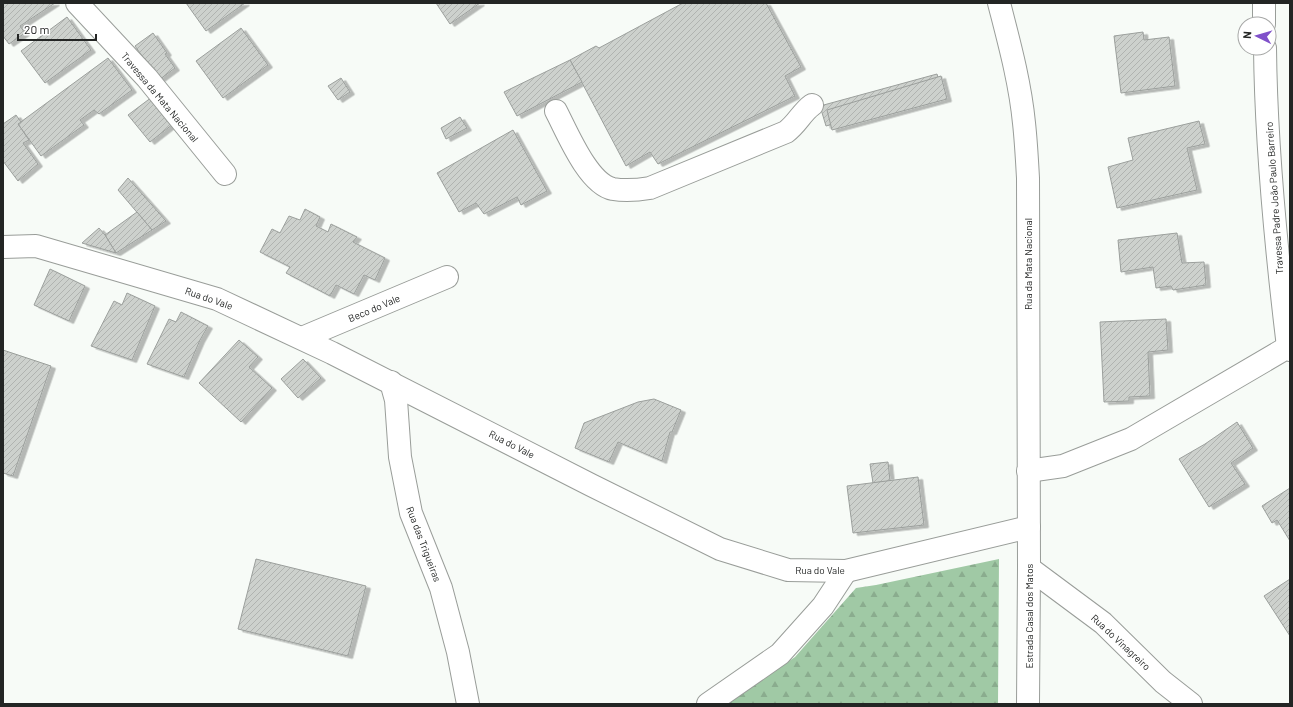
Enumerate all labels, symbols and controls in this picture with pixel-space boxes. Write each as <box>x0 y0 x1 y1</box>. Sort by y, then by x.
scale bar <box>18 16 96 42</box>
north arrow <box>1237 16 1277 56</box>
text: 20 m <box>24 22 50 36</box>
text: N <box>1240 31 1253 39</box>
street label: Travessa da Mata Nacional <box>119 50 201 144</box>
street label: Travessa Padre João Paulo Barreiro <box>1263 121 1285 275</box>
street label: Rua da Mata Nacional <box>1022 218 1034 310</box>
street label: Rua do Vale <box>184 284 234 312</box>
street label: Beco do Vale <box>346 292 402 324</box>
street label: Rua do Vale <box>487 427 537 461</box>
street label: Rua das Trigueiras <box>404 505 444 583</box>
street label: Estrada Casal dos Matos <box>1023 563 1035 668</box>
street label: Rua do Vale <box>795 564 845 576</box>
street label: Rua do Vinagreiro <box>1089 612 1153 672</box>

